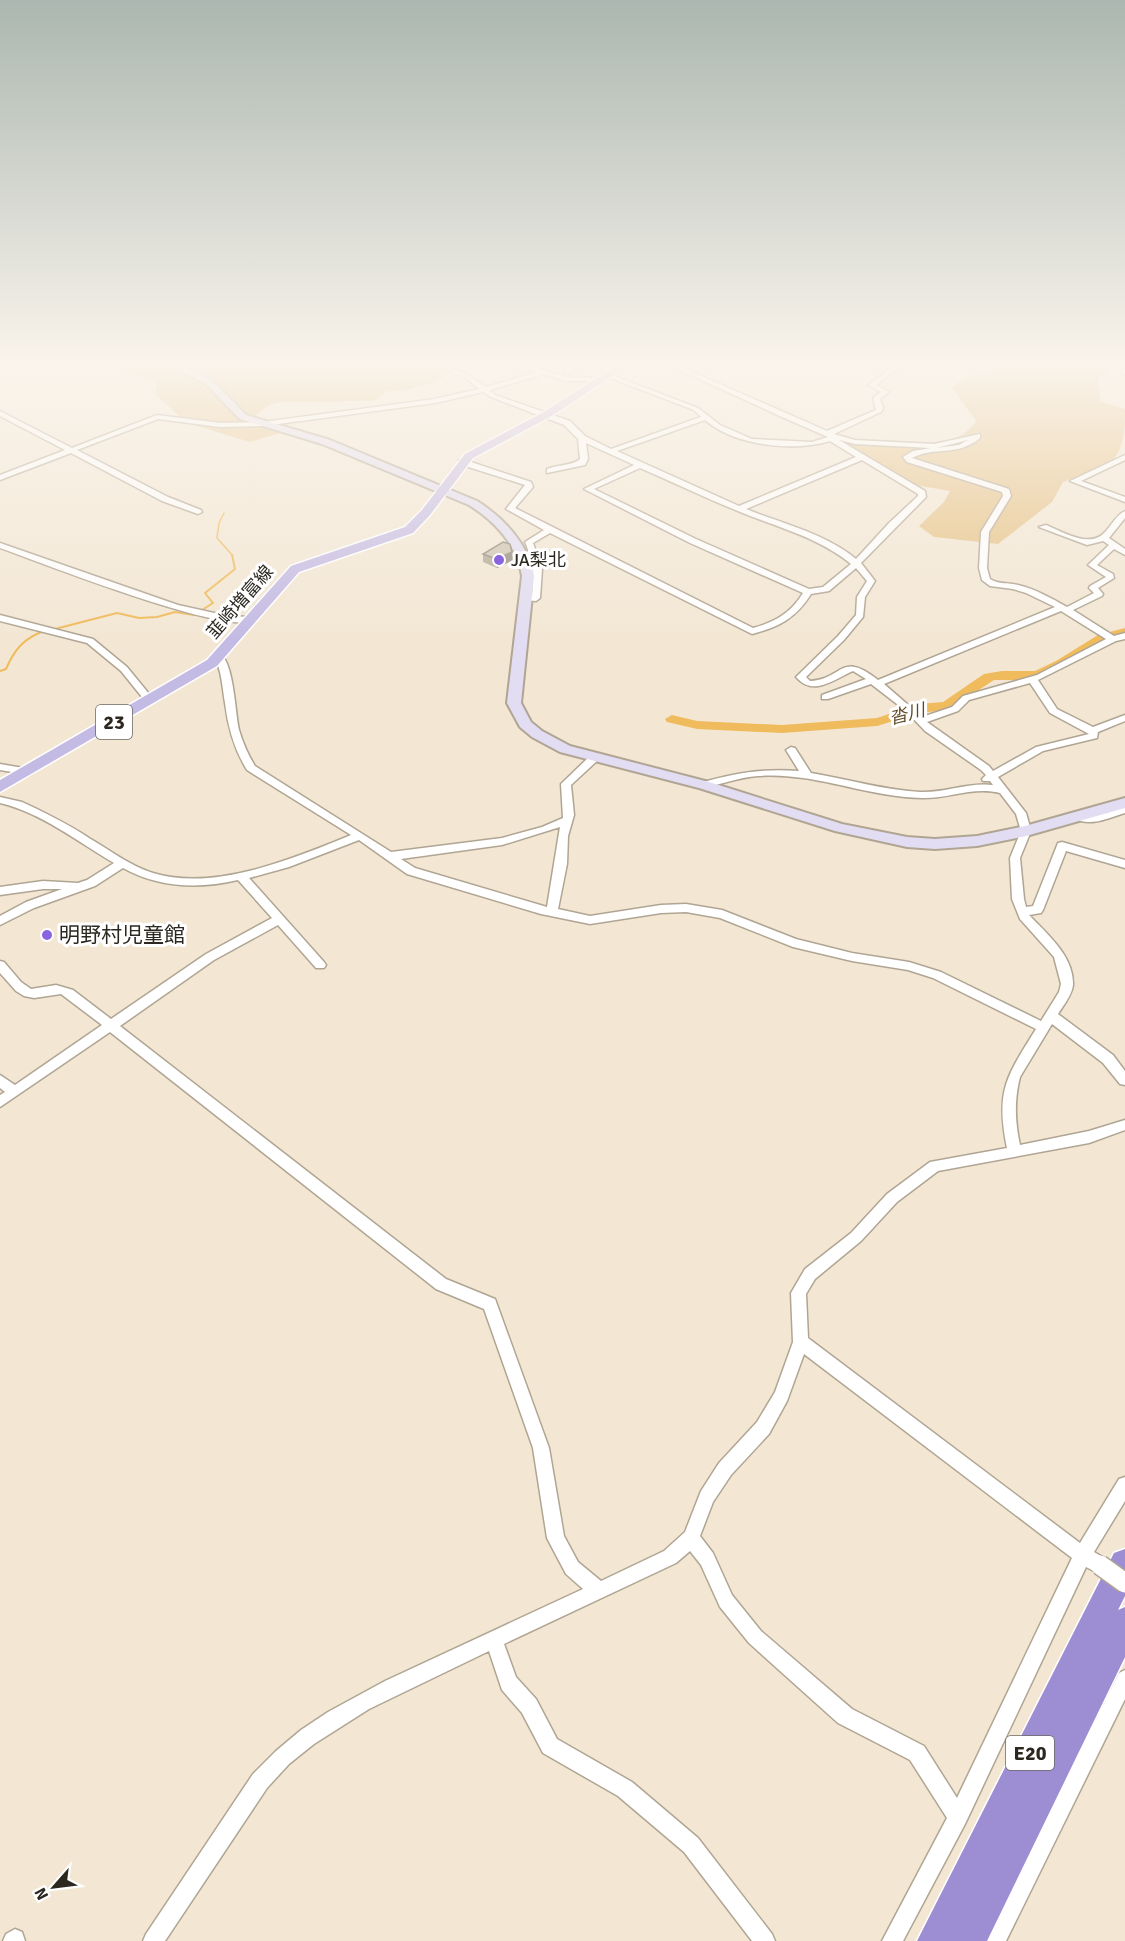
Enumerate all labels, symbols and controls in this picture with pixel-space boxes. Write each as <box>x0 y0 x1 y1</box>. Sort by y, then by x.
place label: JA梨北 <box>511 549 566 571</box>
marker: JA梨北 <box>492 553 506 567</box>
street label: 韮崎増富線 <box>202 561 278 643</box>
water label: 沓川 <box>887 698 929 729</box>
road number: 23 <box>96 705 132 739</box>
place label: 明野村児童館 <box>59 922 185 948</box>
marker: 明野村児童館 <box>40 928 54 942</box>
road number: E20 <box>1006 1736 1054 1770</box>
north arrow <box>24 1857 84 1917</box>
text: N <box>30 1884 53 1903</box>

